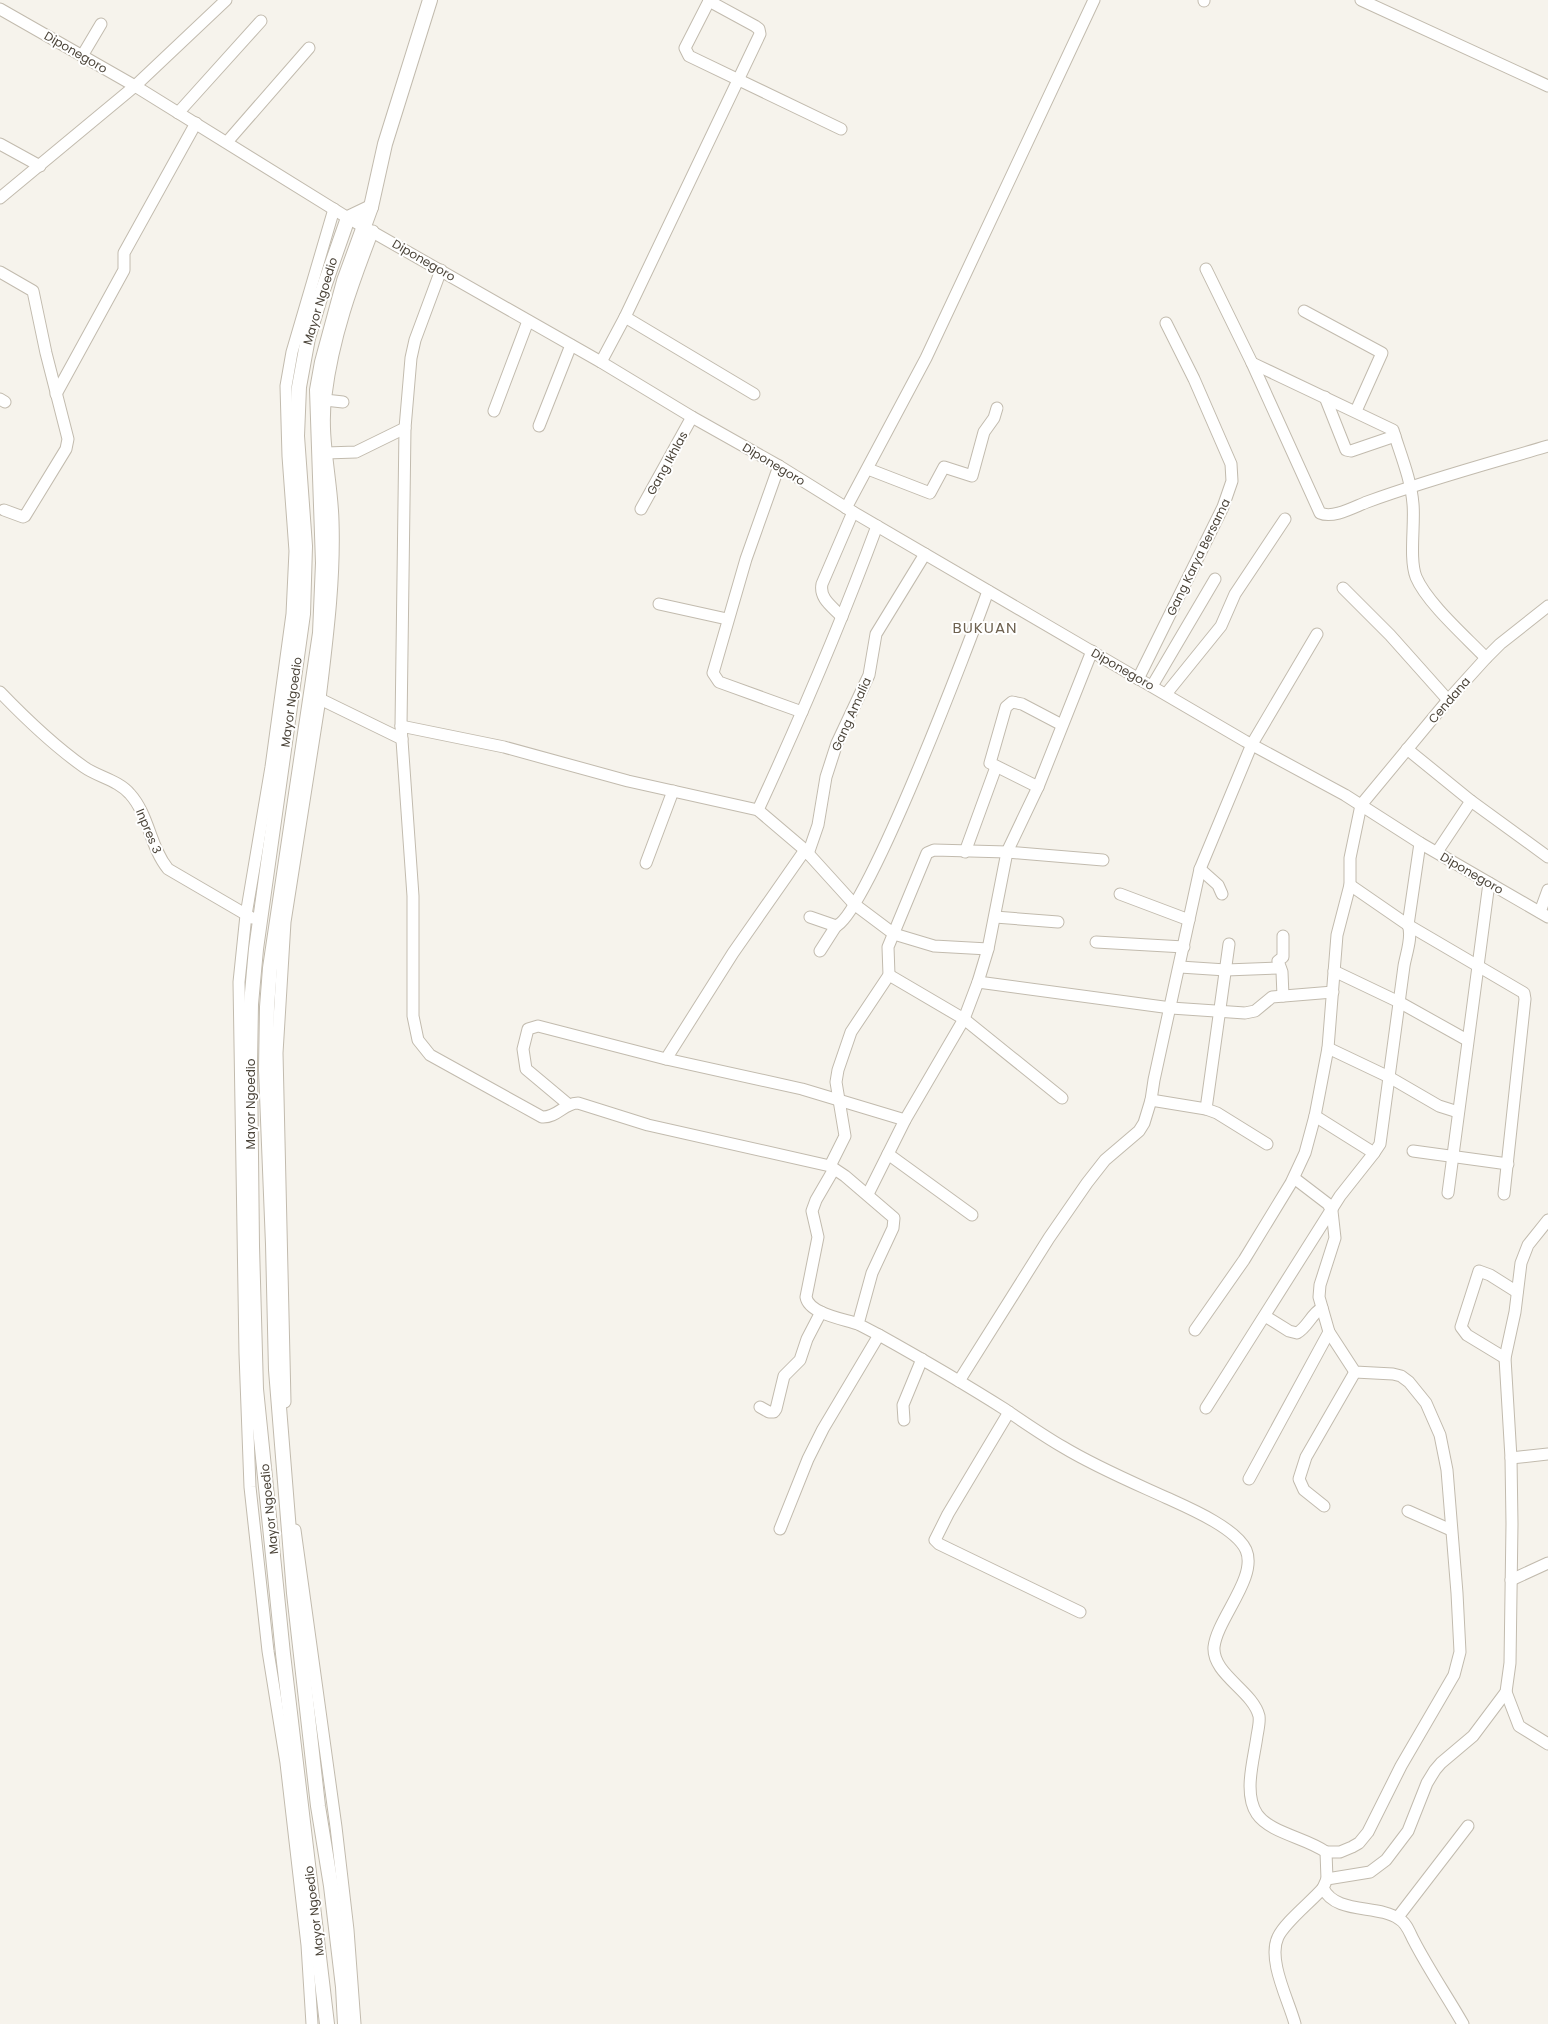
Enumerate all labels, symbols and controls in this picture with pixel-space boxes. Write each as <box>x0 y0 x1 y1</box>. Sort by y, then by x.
street label: Diponegoro <box>41 27 111 77</box>
street label: Diponegoro <box>389 235 459 285</box>
street label: Mayor Ngoedio <box>299 255 342 347</box>
street label: Gang Ikhlas <box>642 428 692 498</box>
street label: Diponegoro <box>739 439 809 490</box>
street label: Gang Karya Bersama <box>1162 496 1234 618</box>
district label: BUKUAN <box>952 617 1018 638</box>
street label: Diponegoro <box>1088 644 1158 694</box>
street label: Mayor Ngoedio <box>276 655 306 748</box>
street label: Cendana <box>1424 673 1474 727</box>
street label: Gang Amalia <box>827 674 875 754</box>
street label: Inpres 3 <box>132 806 166 856</box>
street label: Diponegoro <box>1437 848 1507 898</box>
street label: Mayor Ngoedio <box>242 1058 259 1149</box>
street label: Mayor Ngoedio <box>256 1463 282 1555</box>
street label: Mayor Ngoedio <box>300 1865 328 1957</box>

